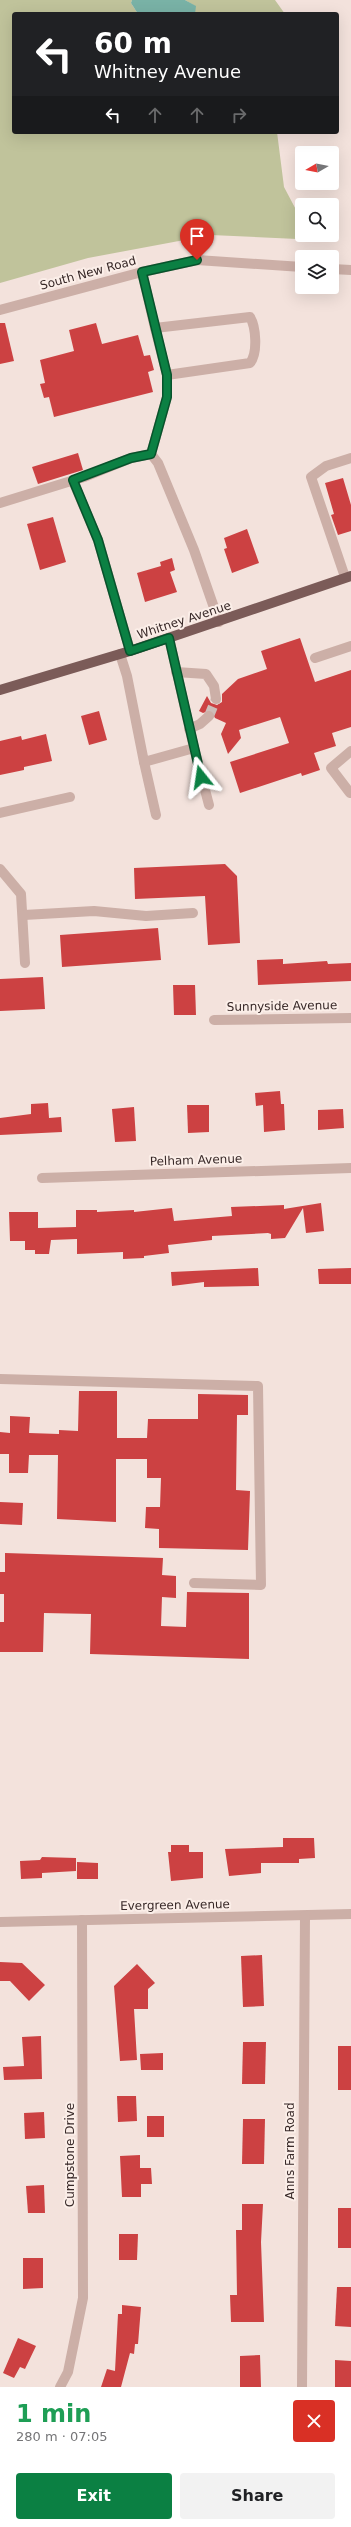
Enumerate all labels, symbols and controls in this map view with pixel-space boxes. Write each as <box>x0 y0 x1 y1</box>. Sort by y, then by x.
text: 60 m <box>94 27 172 60</box>
icon: left <box>28 28 80 80</box>
text: Whitney Avenue <box>94 61 241 82</box>
icon: left <box>102 104 124 126</box>
icon: ahead <box>144 104 166 126</box>
icon: ahead <box>186 104 208 126</box>
icon: right <box>228 104 250 126</box>
north arrow <box>295 146 339 190</box>
map controls <box>295 146 339 294</box>
button: search <box>295 198 339 242</box>
pin <box>180 219 214 260</box>
icon: arrive <box>186 225 208 247</box>
button: layers <box>295 250 339 294</box>
street label: South New Road <box>38 253 138 293</box>
street label: Whitney Avenue <box>135 598 233 642</box>
position arrow <box>180 756 222 798</box>
street label: Sunnyside Avenue <box>227 998 337 1014</box>
street label: Pelham Avenue <box>149 1151 243 1169</box>
street label: Evergreen Avenue <box>120 1897 230 1913</box>
street label: Cumpstone Drive <box>63 2103 77 2207</box>
street label: Anns Farm Road <box>283 2103 297 2199</box>
text: 1 min <box>16 2400 91 2428</box>
button: close <box>293 2400 335 2442</box>
text: 280 m · 07:05 <box>16 2429 107 2444</box>
button: Exit <box>16 2473 172 2519</box>
button: Share <box>180 2473 335 2519</box>

